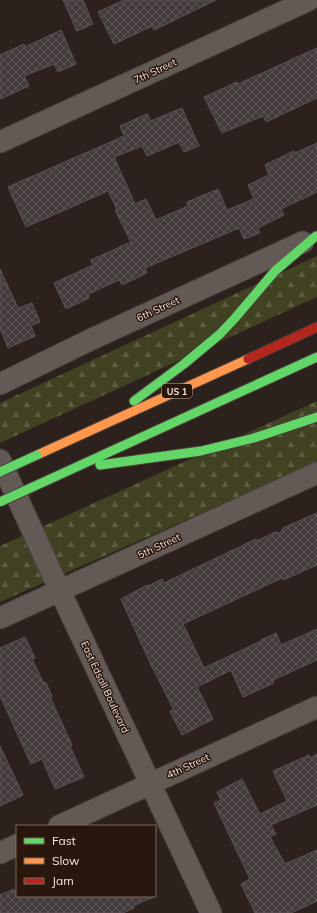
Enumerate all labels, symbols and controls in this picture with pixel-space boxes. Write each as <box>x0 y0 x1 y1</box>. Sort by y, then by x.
street label: 7th Street <box>132 55 179 87</box>
street label: 6th Street <box>135 293 182 325</box>
road number: US 1 <box>162 384 192 398</box>
street label: 5th Street <box>136 530 183 562</box>
street label: East Edsall Boulevard <box>78 639 132 735</box>
street label: 4th Street <box>165 750 212 782</box>
legend <box>16 825 156 897</box>
text: Fast <box>52 833 76 848</box>
text: Slow <box>52 853 80 868</box>
text: Jam <box>52 873 74 888</box>

